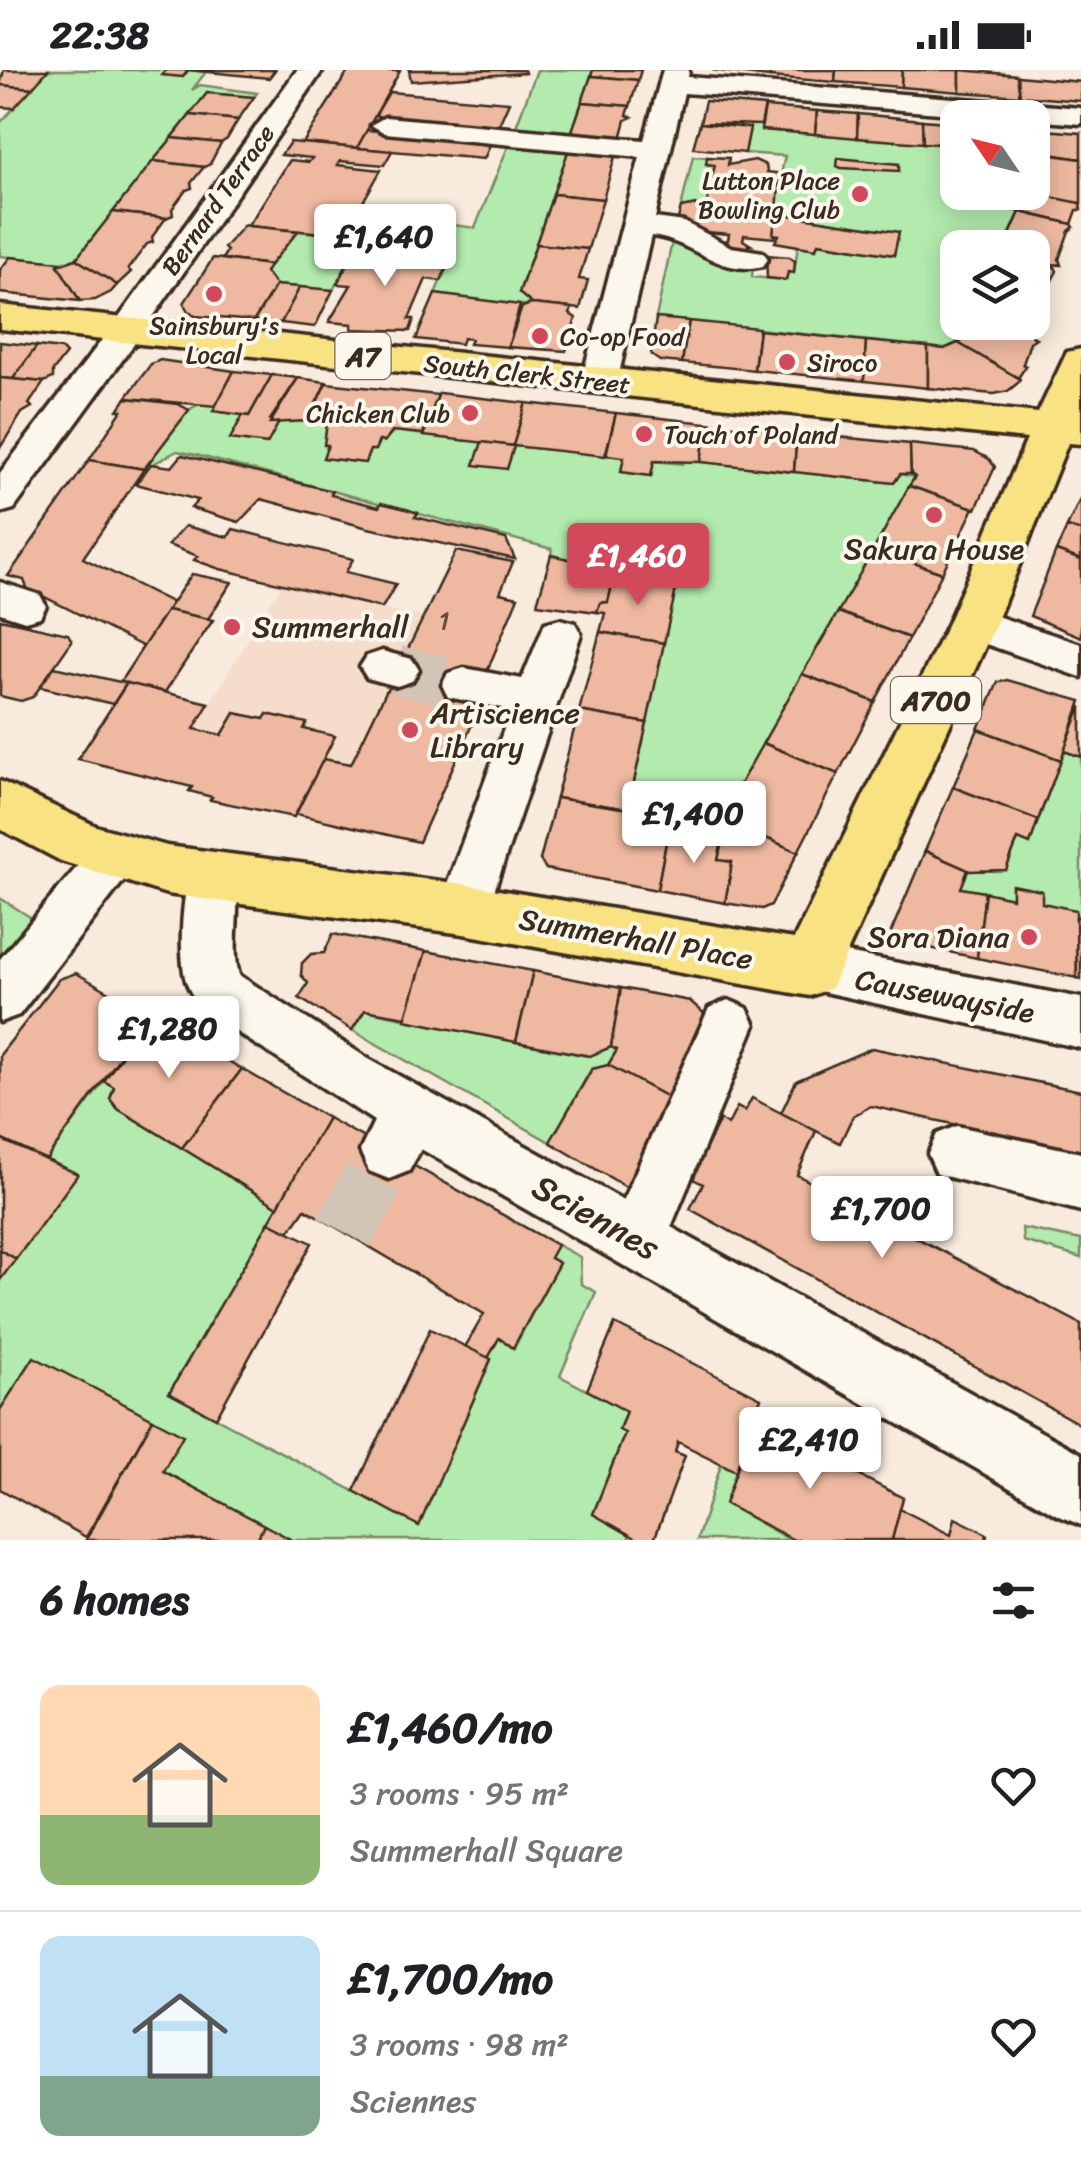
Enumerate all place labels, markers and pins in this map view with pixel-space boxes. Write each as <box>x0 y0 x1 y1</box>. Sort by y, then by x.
place label: Lutton Place Bowling Club <box>698 158 840 232</box>
marker: Lutton Place Bowling Club <box>849 183 871 205</box>
pin: £1,640 <box>304 204 466 289</box>
marker: Sainsbury's Local <box>203 283 225 305</box>
place label: Sainsbury's Local <box>149 303 280 377</box>
place label: Co-op Food <box>560 314 686 359</box>
marker: Co-op Food <box>529 325 551 347</box>
place label: Siroco <box>807 340 877 385</box>
marker: Siroco <box>776 351 798 373</box>
place label: Chicken Club <box>306 391 450 436</box>
marker: Chicken Club <box>459 402 481 424</box>
place label: Touch of Poland <box>664 412 840 457</box>
marker: Touch of Poland <box>633 423 655 445</box>
marker: Sakura House <box>923 504 945 526</box>
place label: Sakura House <box>844 522 1024 576</box>
pin: £1,460 <box>557 523 719 608</box>
place label: Summerhall <box>252 600 409 654</box>
marker: Summerhall <box>221 616 243 638</box>
place label: Artiscience Library <box>429 686 580 774</box>
marker: Artiscience Library <box>399 719 421 741</box>
pin: £1,400 <box>613 781 775 866</box>
place label: Sora Diana <box>867 910 1010 964</box>
marker: Sora Diana <box>1018 926 1040 948</box>
pin: £1,280 <box>88 996 250 1081</box>
pin: £1,700 <box>801 1176 963 1261</box>
pin: £2,410 <box>729 1407 891 1492</box>

